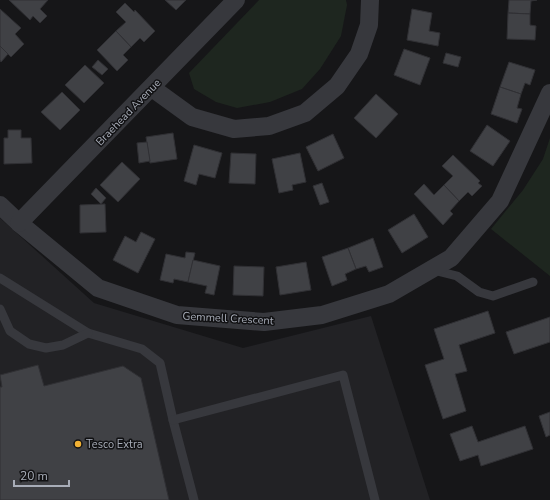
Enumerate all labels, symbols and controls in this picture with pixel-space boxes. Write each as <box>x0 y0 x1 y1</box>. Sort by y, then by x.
street label: Braehead Avenue <box>93 76 164 149</box>
street label: Gemmell Crescent <box>182 309 274 328</box>
place label: Tesco Extra <box>86 437 143 452</box>
marker: Tesco Extra <box>73 439 83 449</box>
scale bar <box>14 462 69 488</box>
text: 20 m <box>20 468 48 484</box>

